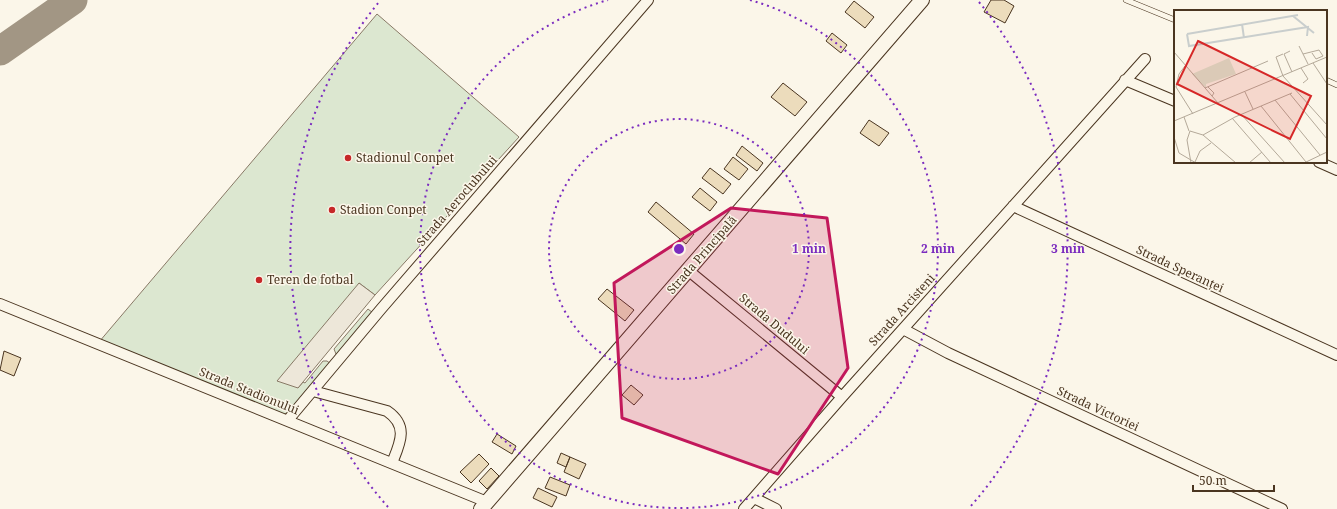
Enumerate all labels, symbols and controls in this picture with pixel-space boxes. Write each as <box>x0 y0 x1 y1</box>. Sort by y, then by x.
inset map <box>1174 10 1327 163</box>
place label: Stadionul Conpet <box>356 149 454 166</box>
street label: Strada Aeroclubului <box>413 152 501 250</box>
marker: Stadionul Conpet <box>343 153 353 163</box>
place label: Stadion Conpet <box>340 201 427 218</box>
marker: Stadion Conpet <box>327 205 337 215</box>
street label: Strada Principală <box>663 212 741 298</box>
text: 1 min <box>792 240 826 257</box>
text: 2 min <box>921 240 955 257</box>
text: 3 min <box>1051 240 1085 257</box>
street label: Strada Speranței <box>1134 241 1227 296</box>
centre of rings <box>672 242 686 256</box>
street label: Strada Arcisteni <box>865 270 939 349</box>
place label: Teren de fotbal <box>267 271 354 288</box>
marker: Teren de fotbal <box>254 275 264 285</box>
street label: Strada Dudului <box>736 289 813 358</box>
street label: Strada Stadionului <box>197 363 302 418</box>
street label: Strada Victoriei <box>1054 382 1142 435</box>
scale bar <box>1193 467 1274 493</box>
text: 50 m <box>1199 472 1227 489</box>

